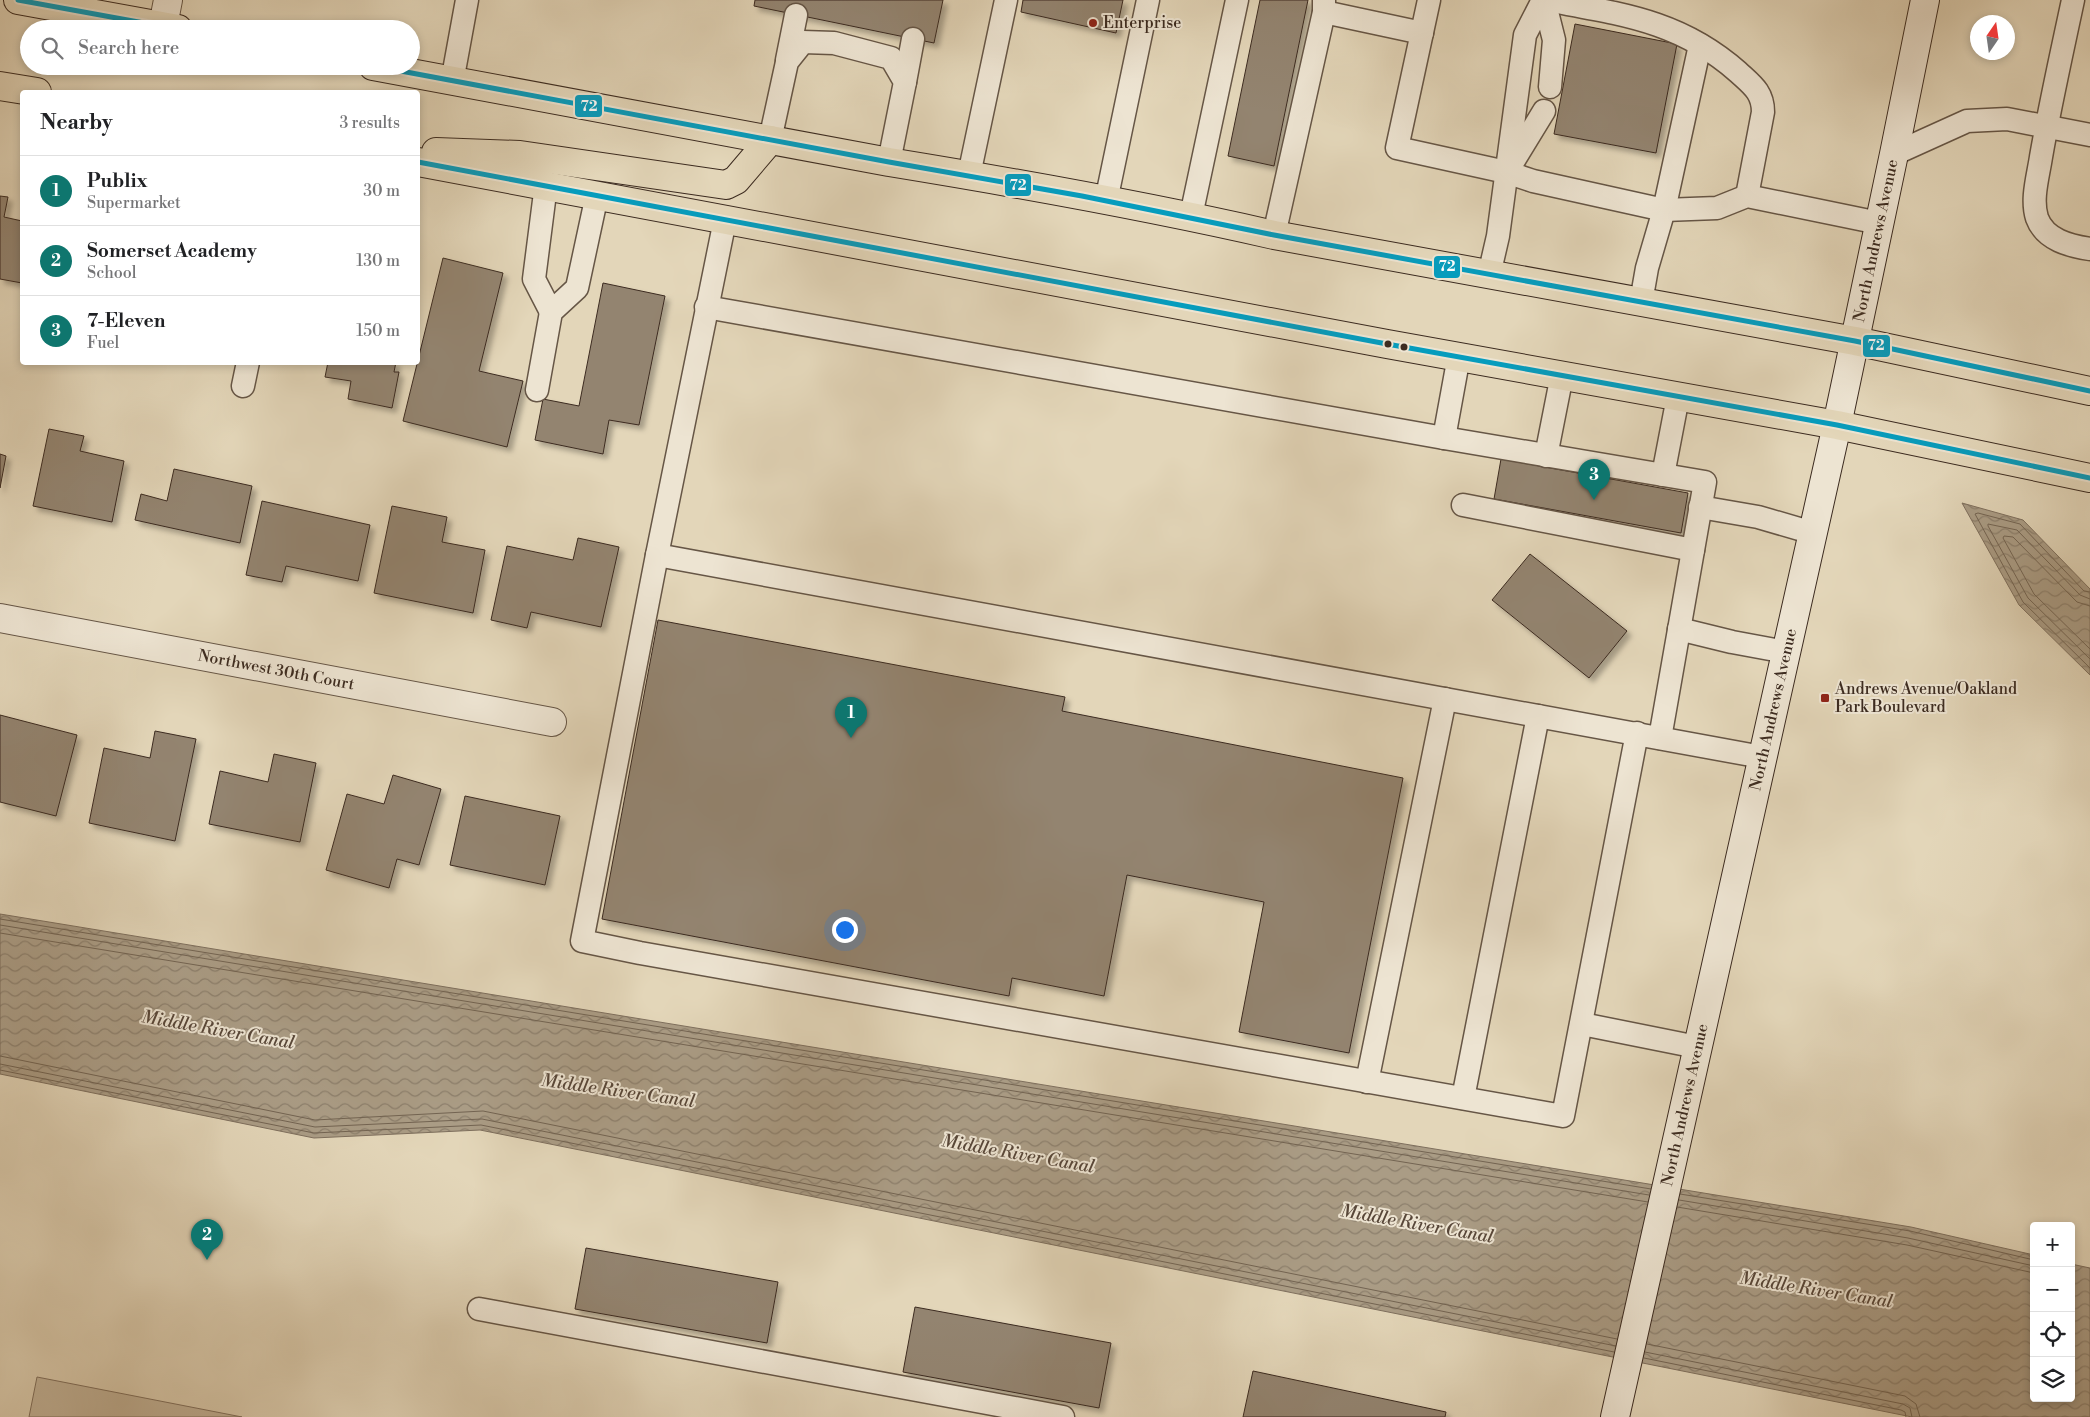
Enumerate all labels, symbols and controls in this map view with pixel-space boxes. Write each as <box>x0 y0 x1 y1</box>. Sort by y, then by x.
place label: Enterprise <box>1103 13 1181 33</box>
north arrow <box>1970 15 2015 60</box>
marker: Enterprise <box>1087 17 1099 29</box>
search box <box>20 20 420 75</box>
icon: search <box>38 34 66 62</box>
text: Search here <box>78 36 179 60</box>
line badge: 72 <box>574 94 603 118</box>
text: 72 <box>581 98 598 116</box>
text: Nearby <box>40 110 113 136</box>
text: 3 results <box>339 113 400 133</box>
street label: North Andrews Avenue <box>1849 157 1903 324</box>
text: Publix <box>87 169 147 193</box>
line badge: 72 <box>1004 173 1032 197</box>
text: 72 <box>1010 177 1027 195</box>
text: 1 <box>52 181 60 201</box>
text: 30 m <box>363 181 400 201</box>
text: Supermarket <box>87 193 181 213</box>
text: Somerset Academy <box>87 239 257 263</box>
text: 2 <box>51 251 61 271</box>
text: 130 m <box>356 251 400 271</box>
line badge: 72 <box>1433 255 1461 279</box>
text: 72 <box>1439 258 1456 276</box>
text: School <box>87 263 136 283</box>
text: 7-Eleven <box>87 309 165 333</box>
text: 3 <box>51 321 61 341</box>
text: 150 m <box>356 321 400 341</box>
text: Fuel <box>87 333 119 353</box>
line badge: 72 <box>1862 334 1891 358</box>
text: 72 <box>1868 337 1885 355</box>
unlabelled marker <box>1383 339 1393 349</box>
unlabelled marker <box>1399 342 1409 352</box>
pin: 3 <box>1578 459 1610 500</box>
street label: North Andrews Avenue <box>1745 626 1801 793</box>
street label: Northwest 30th Court <box>196 645 356 695</box>
place label: Andrews Avenue/Oakland Park Boulevard <box>1834 679 2017 717</box>
marker: Andrews Avenue/Oakland Park Boulevard <box>1819 692 1831 704</box>
pin: 1 <box>835 697 867 738</box>
your location <box>832 917 858 943</box>
water label: Middle River Canal <box>140 1005 296 1055</box>
street label: North Andrews Avenue <box>1657 1022 1713 1188</box>
water label: Middle River Canal <box>540 1069 696 1113</box>
water label: Middle River Canal <box>940 1129 1096 1179</box>
water label: Middle River Canal <box>1339 1199 1495 1249</box>
pin: 2 <box>191 1219 223 1260</box>
map controls <box>2030 1222 2075 1402</box>
button: + <box>2030 1222 2075 1267</box>
water label: Middle River Canal <box>1738 1267 1894 1313</box>
button: − <box>2030 1267 2075 1312</box>
button: locate <box>2030 1312 2075 1357</box>
button: layers <box>2030 1357 2075 1402</box>

